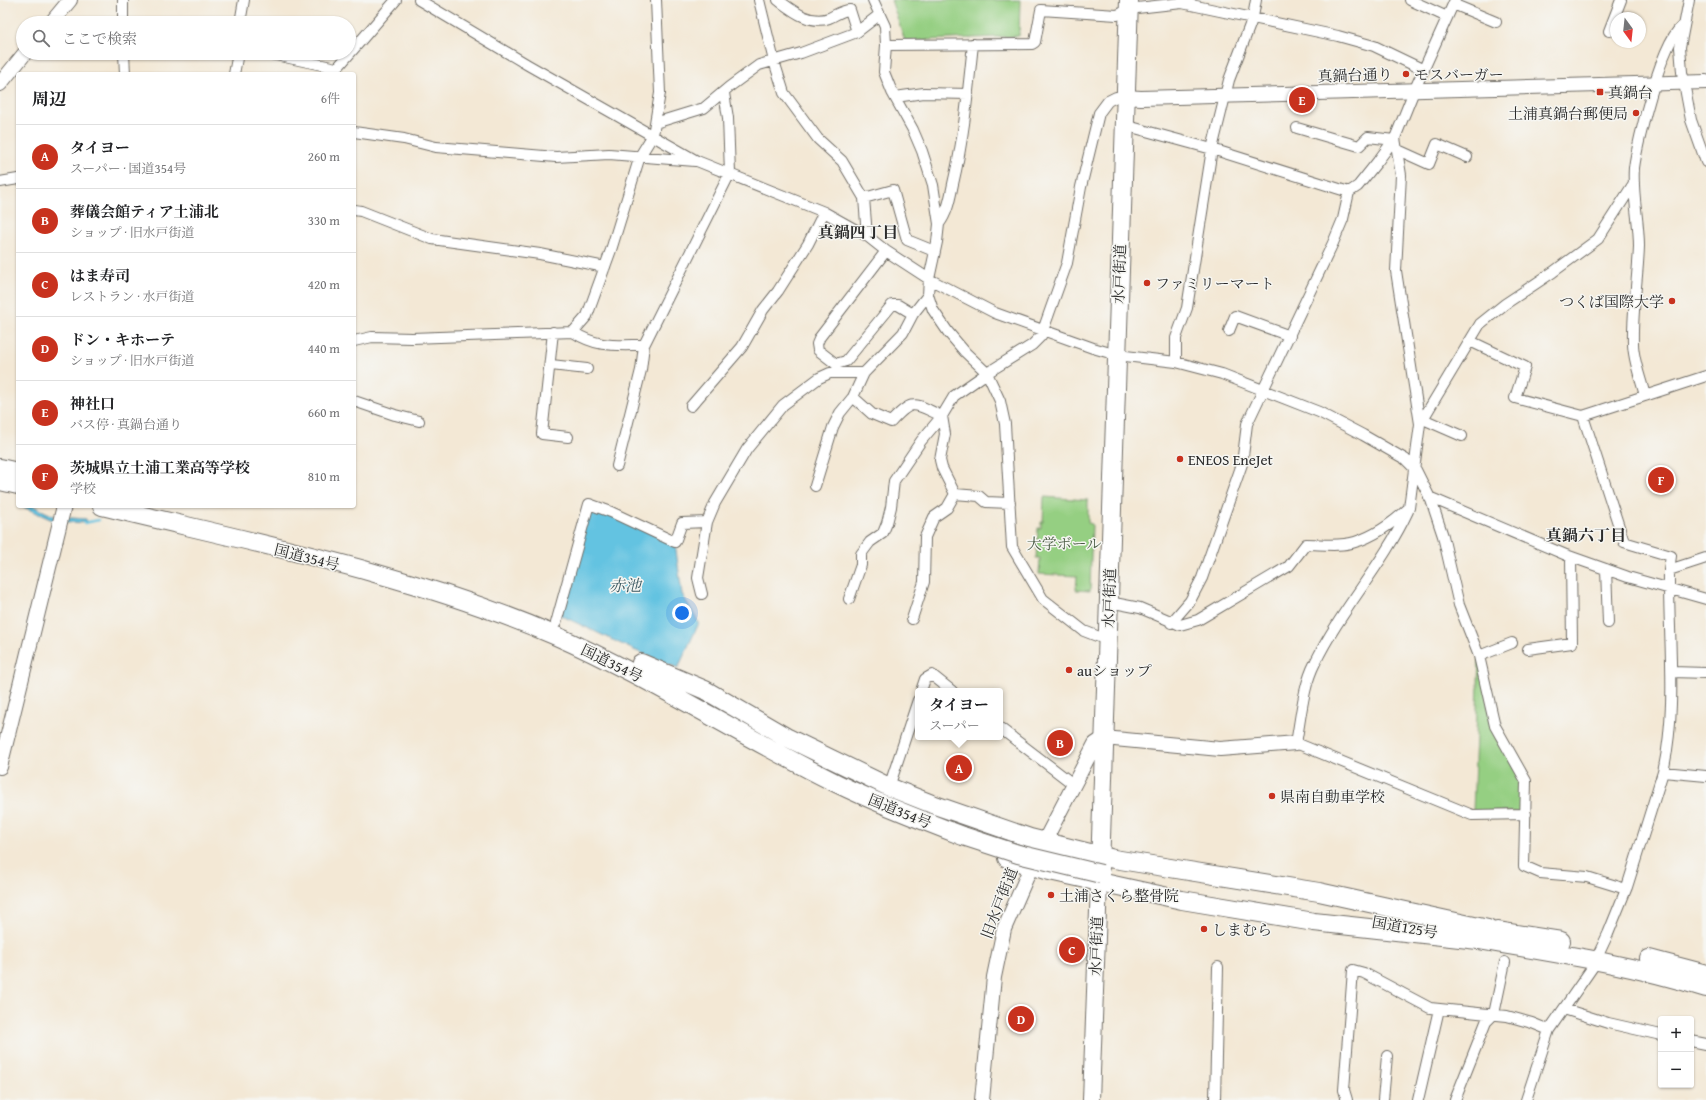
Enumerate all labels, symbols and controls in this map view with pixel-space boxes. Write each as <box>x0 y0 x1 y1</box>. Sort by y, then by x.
north arrow <box>1610 12 1646 48</box>
search box <box>16 16 356 60</box>
icon: search <box>30 27 52 49</box>
text: ここで検索 <box>62 28 137 49</box>
street label: 真鍋台通り <box>1317 63 1393 87</box>
place label: モスバーガー <box>1414 64 1504 85</box>
marker: モスバーガー <box>1401 69 1411 79</box>
place label: 真鍋台 <box>1608 82 1653 103</box>
pin: E <box>1289 85 1315 115</box>
text: 周辺 <box>32 86 66 111</box>
marker: 真鍋台 <box>1595 87 1605 97</box>
text: 6件 <box>321 89 340 108</box>
place label: 土浦真鍋台郵便局 <box>1508 103 1628 124</box>
marker: 土浦真鍋台郵便局 <box>1631 108 1641 118</box>
text: タイヨー <box>70 137 130 158</box>
text: A <box>41 147 49 166</box>
text: 260 m <box>308 147 340 166</box>
text: スーパー · 国道354号 <box>70 159 186 178</box>
text: 葬儀会館ティア土浦北 <box>70 201 219 222</box>
text: B <box>41 211 49 230</box>
text: 330 m <box>308 211 340 230</box>
district label: 真鍋四丁目 <box>818 220 898 244</box>
text: ショップ · 旧水戸街道 <box>70 223 195 242</box>
street label: 水戸街道 <box>1107 244 1131 304</box>
text: はま寿司 <box>70 265 130 286</box>
place label: ファミリーマート <box>1155 273 1275 294</box>
text: C <box>41 275 49 294</box>
text: 420 m <box>308 275 340 294</box>
marker: ファミリーマート <box>1142 278 1152 288</box>
text: レストラン · 水戸街道 <box>70 287 195 306</box>
place label: つくば国際大学 <box>1559 291 1664 312</box>
marker: つくば国際大学 <box>1667 296 1677 306</box>
text: ドン・キホーテ <box>70 329 175 350</box>
text: D <box>41 339 49 358</box>
text: 440 m <box>308 339 340 358</box>
text: ショップ · 旧水戸街道 <box>70 351 195 370</box>
text: 神社口 <box>70 393 115 414</box>
text: E <box>42 403 48 422</box>
text: 660 m <box>308 403 340 422</box>
text: バス停 · 真鍋台通り <box>70 415 182 434</box>
place label: ENEOS EneJet <box>1188 449 1274 470</box>
marker: ENEOS EneJet <box>1175 454 1185 464</box>
text: 茨城県立土浦工業高等学校 <box>70 457 250 478</box>
pin: F <box>1648 465 1674 495</box>
text: F <box>42 467 48 486</box>
text: 810 m <box>308 467 340 486</box>
text: 学校 <box>70 479 96 498</box>
district label: 真鍋六丁目 <box>1546 523 1626 547</box>
park label: 大学ボール <box>1027 533 1101 554</box>
street label: 国道354号 <box>272 539 342 575</box>
street label: 水戸街道 <box>1097 568 1121 628</box>
water label: 赤池 <box>609 573 643 597</box>
your location <box>672 603 692 623</box>
street label: 国道354号 <box>577 639 647 687</box>
place label: auショップ <box>1077 660 1152 681</box>
marker: auショップ <box>1064 665 1074 675</box>
popup <box>915 688 1003 740</box>
text: タイヨー <box>929 694 989 715</box>
text: スーパー <box>929 716 980 735</box>
pin: B <box>1047 728 1073 758</box>
pin: A <box>946 753 972 783</box>
place label: 県南自動車学校 <box>1280 786 1385 807</box>
street label: 国道354号 <box>865 789 935 833</box>
marker: 県南自動車学校 <box>1267 791 1277 801</box>
street label: 旧水戸街道 <box>976 864 1022 942</box>
place label: 土浦さくら整骨院 <box>1059 885 1179 906</box>
marker: 土浦さくら整骨院 <box>1046 890 1056 900</box>
street label: 国道125号 <box>1370 911 1440 943</box>
street label: 水戸街道 <box>1084 916 1108 976</box>
place label: しまむら <box>1212 919 1272 940</box>
marker: しまむら <box>1199 924 1209 934</box>
pin: C <box>1059 935 1085 965</box>
pin: D <box>1008 1004 1034 1034</box>
map controls <box>1658 1016 1694 1088</box>
button: + <box>1658 1016 1694 1052</box>
button: − <box>1658 1052 1694 1088</box>

